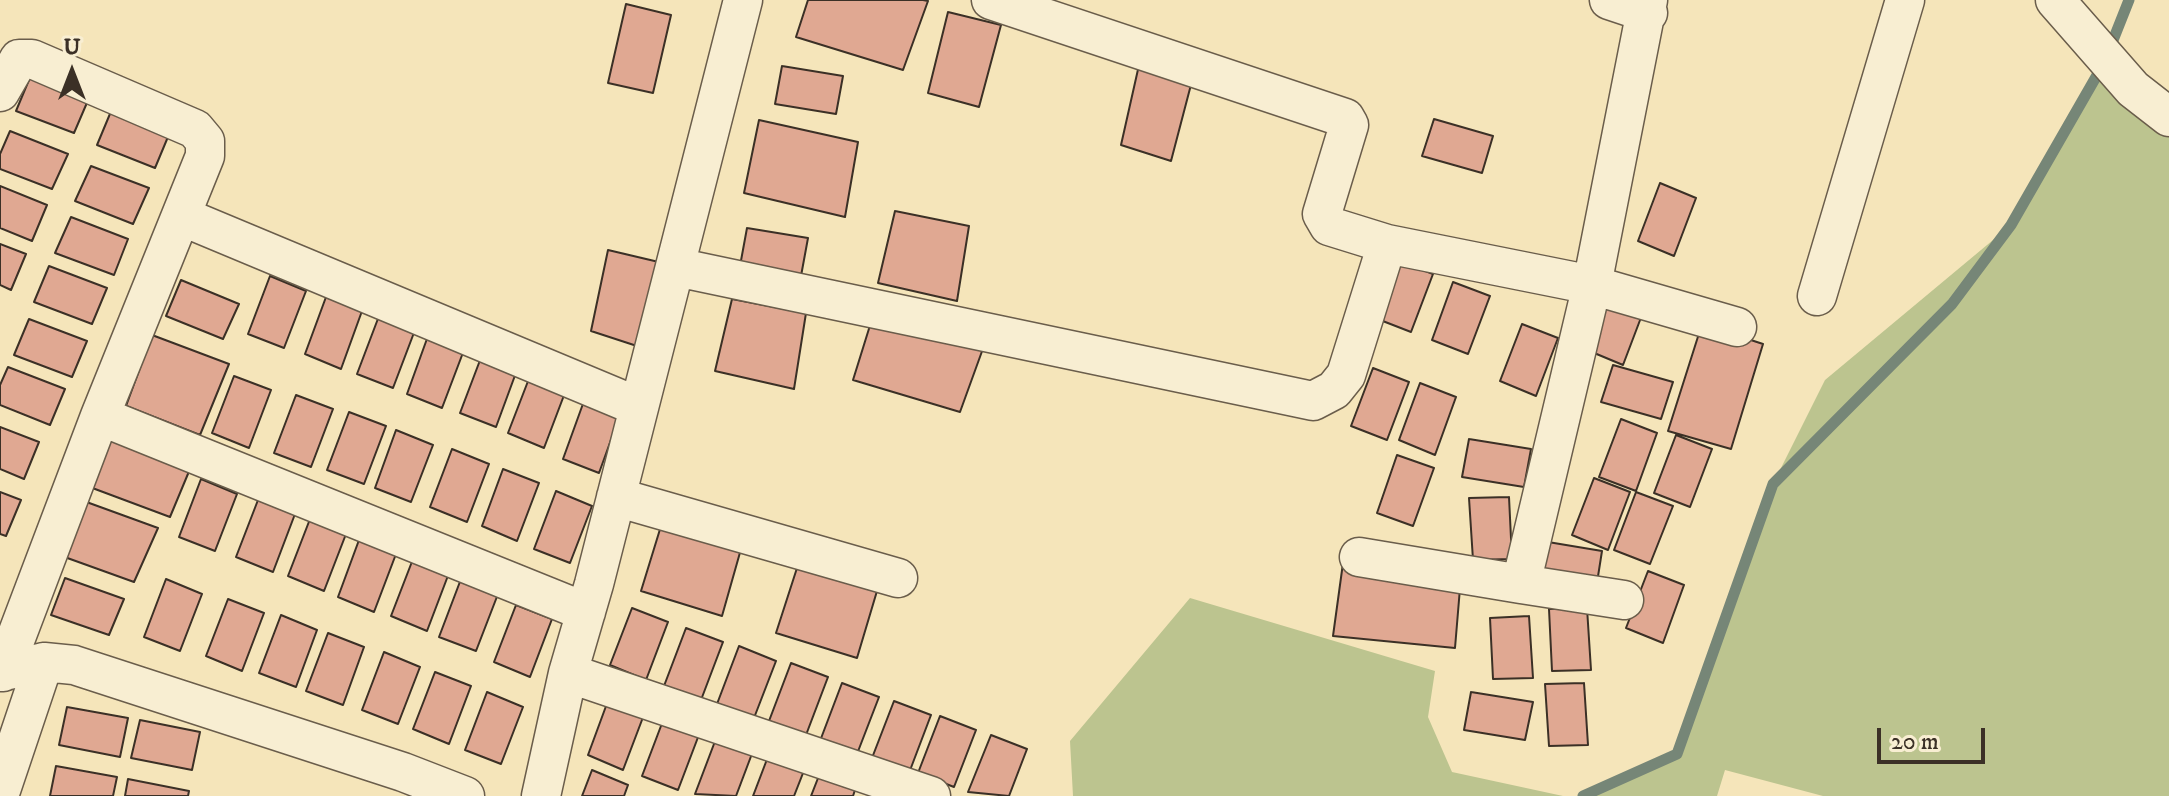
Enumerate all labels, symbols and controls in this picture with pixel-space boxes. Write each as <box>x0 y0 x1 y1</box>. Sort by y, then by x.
north arrow <box>32 32 112 112</box>
text: U <box>63 34 81 61</box>
scale bar <box>1881 712 1989 762</box>
text: 20 m <box>1891 727 1939 757</box>

